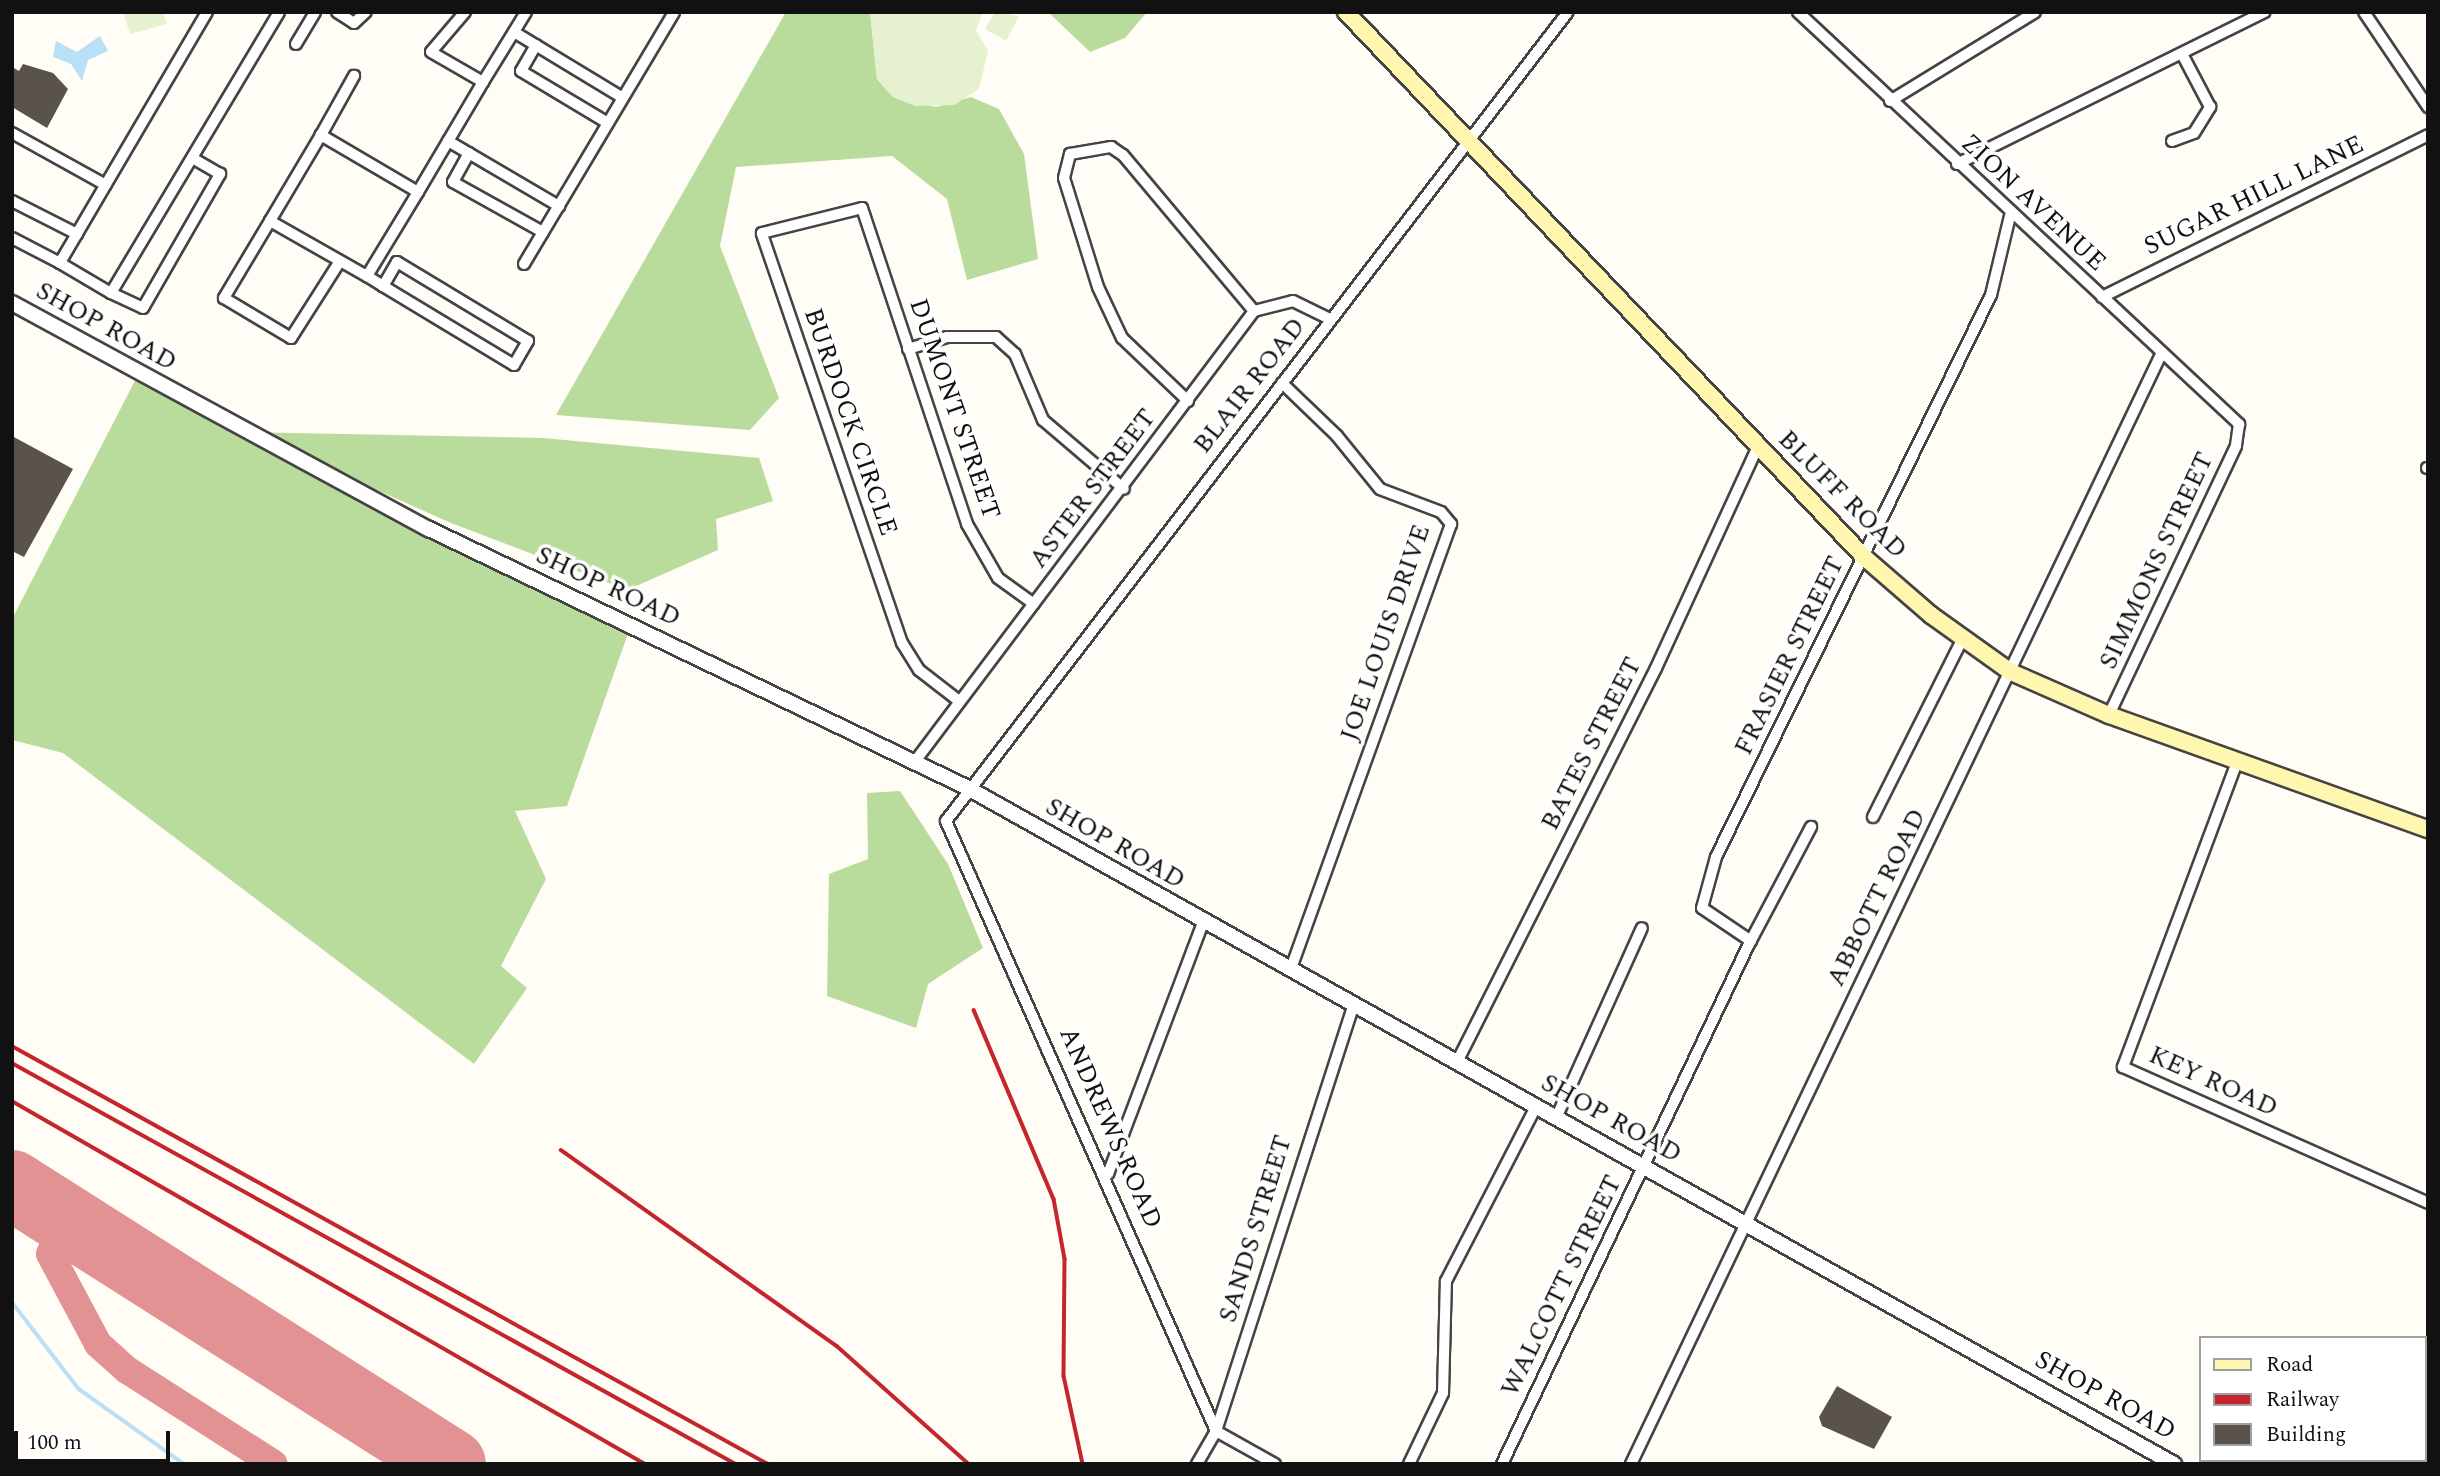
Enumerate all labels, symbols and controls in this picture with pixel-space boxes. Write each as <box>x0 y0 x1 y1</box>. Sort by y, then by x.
street label: ZION AVENUE <box>1954 128 2112 278</box>
street label: SUGAR HILL LANE <box>2139 129 2369 263</box>
street label: SHOP ROAD <box>30 276 182 378</box>
street label: DUMONT STREET <box>902 295 1006 523</box>
street label: BURDOCK CIRCLE <box>796 304 904 540</box>
street label: BLAIR ROAD <box>1187 312 1313 460</box>
street label: ASTER STREET <box>1023 403 1163 575</box>
street label: BLUFF ROAD <box>1771 424 1913 566</box>
street label: SIMMONS STREET <box>2093 448 2221 674</box>
street label: JOE LOUIS DRIVE <box>1334 521 1438 745</box>
street label: SHOP ROAD <box>531 540 685 634</box>
street label: FRASIER STREET <box>1728 552 1852 760</box>
street label: BATES STREET <box>1535 652 1649 836</box>
street label: SHOP ROAD <box>1040 791 1190 897</box>
street label: ABBOTT ROAD <box>1821 804 1933 992</box>
street label: ANDREWS ROAD <box>1052 1022 1168 1234</box>
street label: KEY ROAD <box>2144 1040 2282 1124</box>
street label: SHOP ROAD <box>1535 1068 1687 1170</box>
street label: SANDS STREET <box>1213 1132 1299 1326</box>
street label: WALCOTT STREET <box>1495 1170 1629 1402</box>
legend <box>2198 1336 2426 1462</box>
street label: SHOP ROAD <box>2029 1345 2181 1447</box>
text: Road <box>2266 1349 2313 1381</box>
text: Railway <box>2266 1384 2339 1416</box>
scale bar <box>18 1416 173 1460</box>
text: Building <box>2266 1419 2346 1451</box>
text: 100 m <box>27 1427 82 1459</box>

